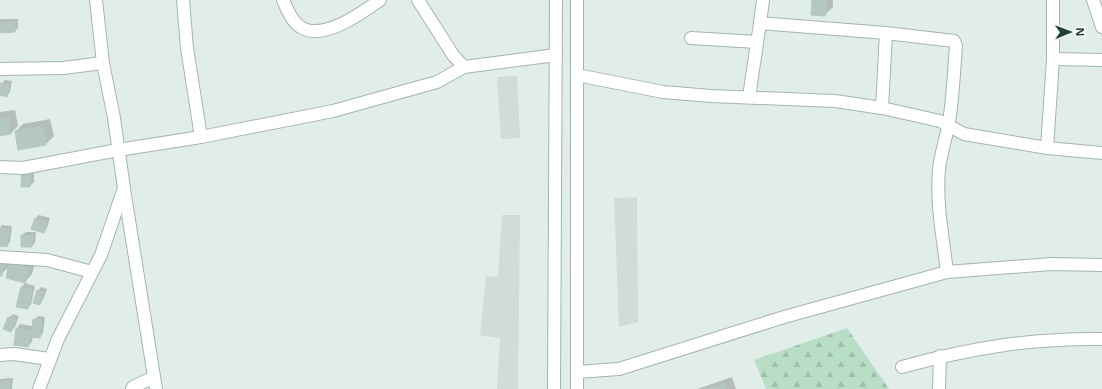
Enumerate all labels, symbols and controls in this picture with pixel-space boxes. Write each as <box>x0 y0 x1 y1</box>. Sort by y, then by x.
north arrow <box>1050 12 1090 52</box>
text: N <box>1073 27 1088 36</box>

